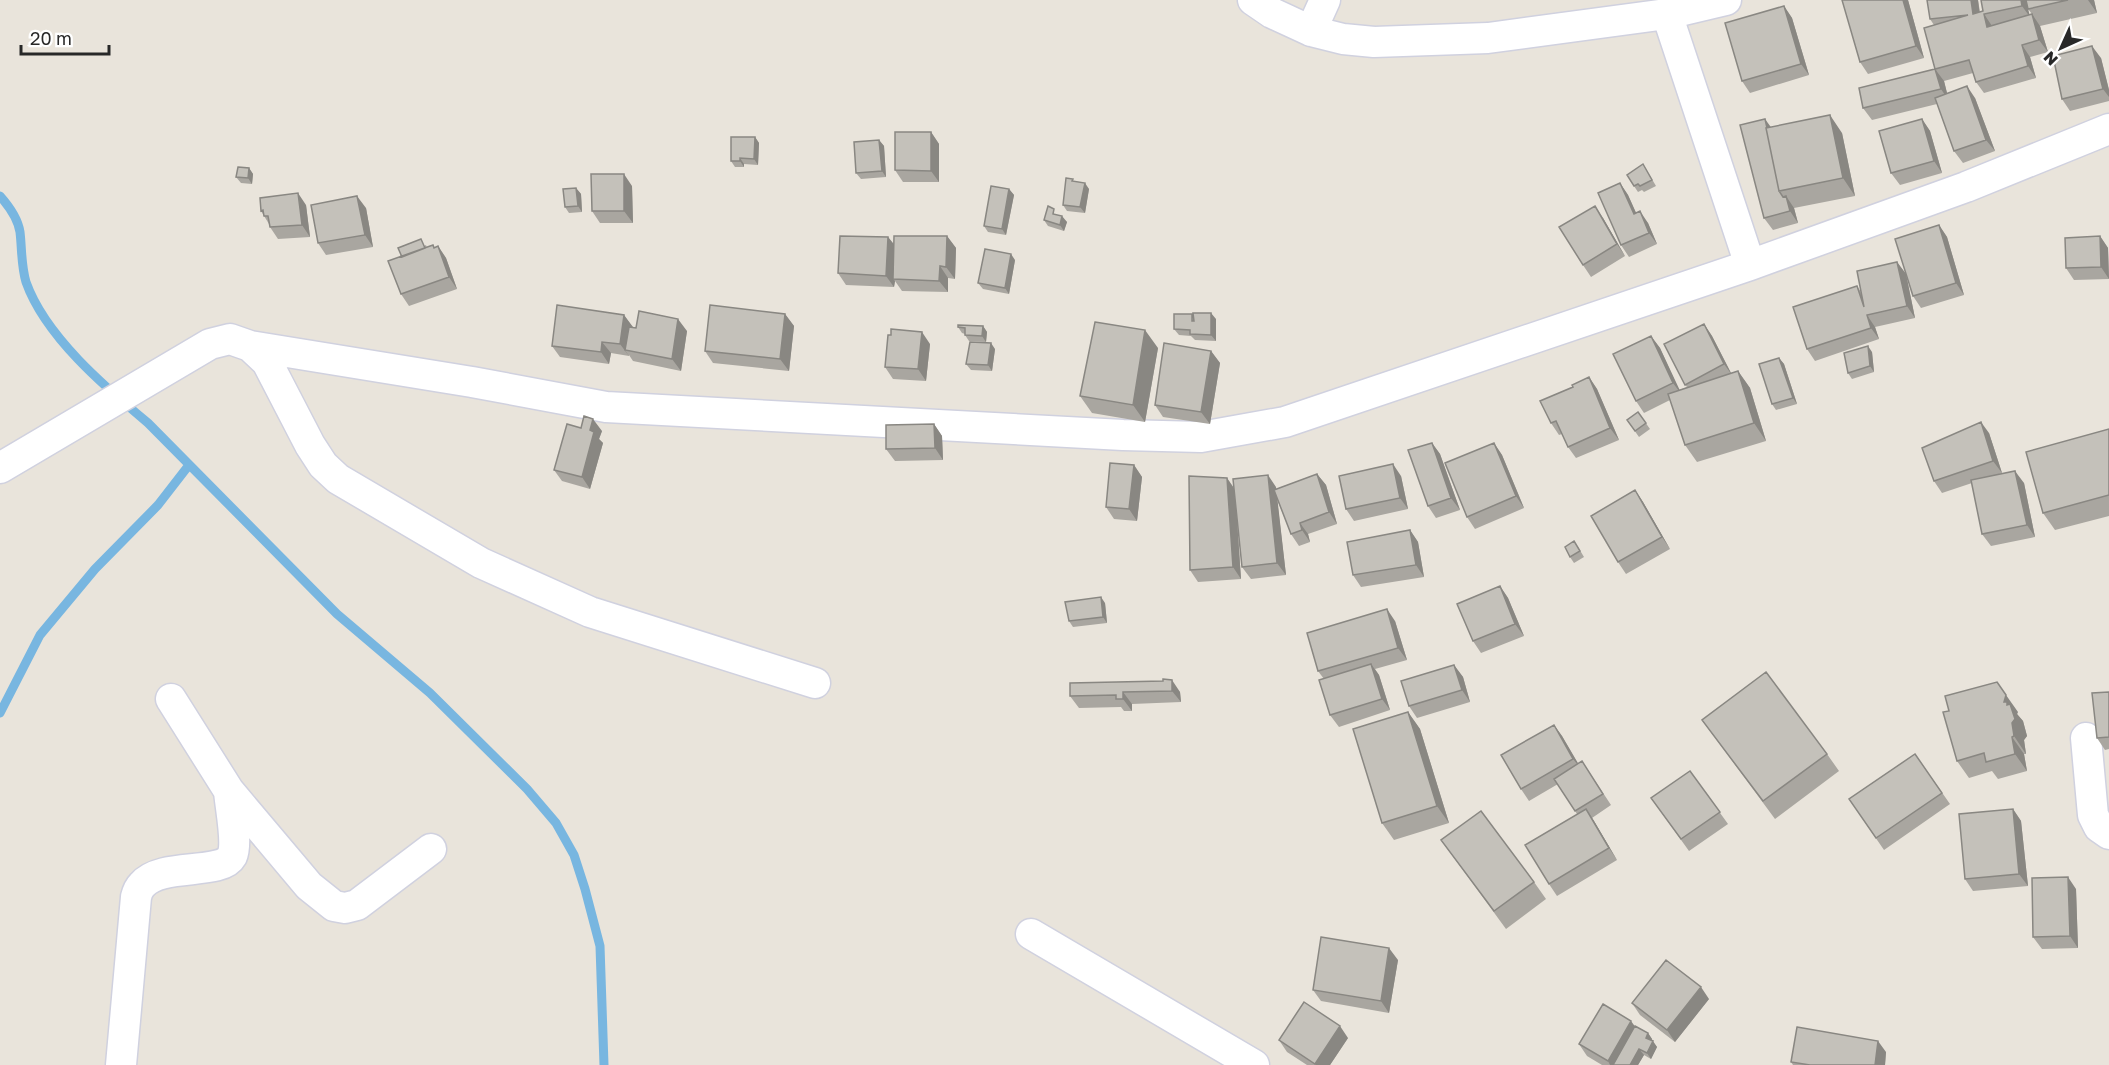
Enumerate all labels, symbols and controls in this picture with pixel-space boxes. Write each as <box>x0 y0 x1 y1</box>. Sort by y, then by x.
scale bar <box>21 18 110 56</box>
north arrow <box>2031 18 2091 78</box>
text: 20 m <box>30 27 72 49</box>
text: N <box>2039 47 2062 70</box>

